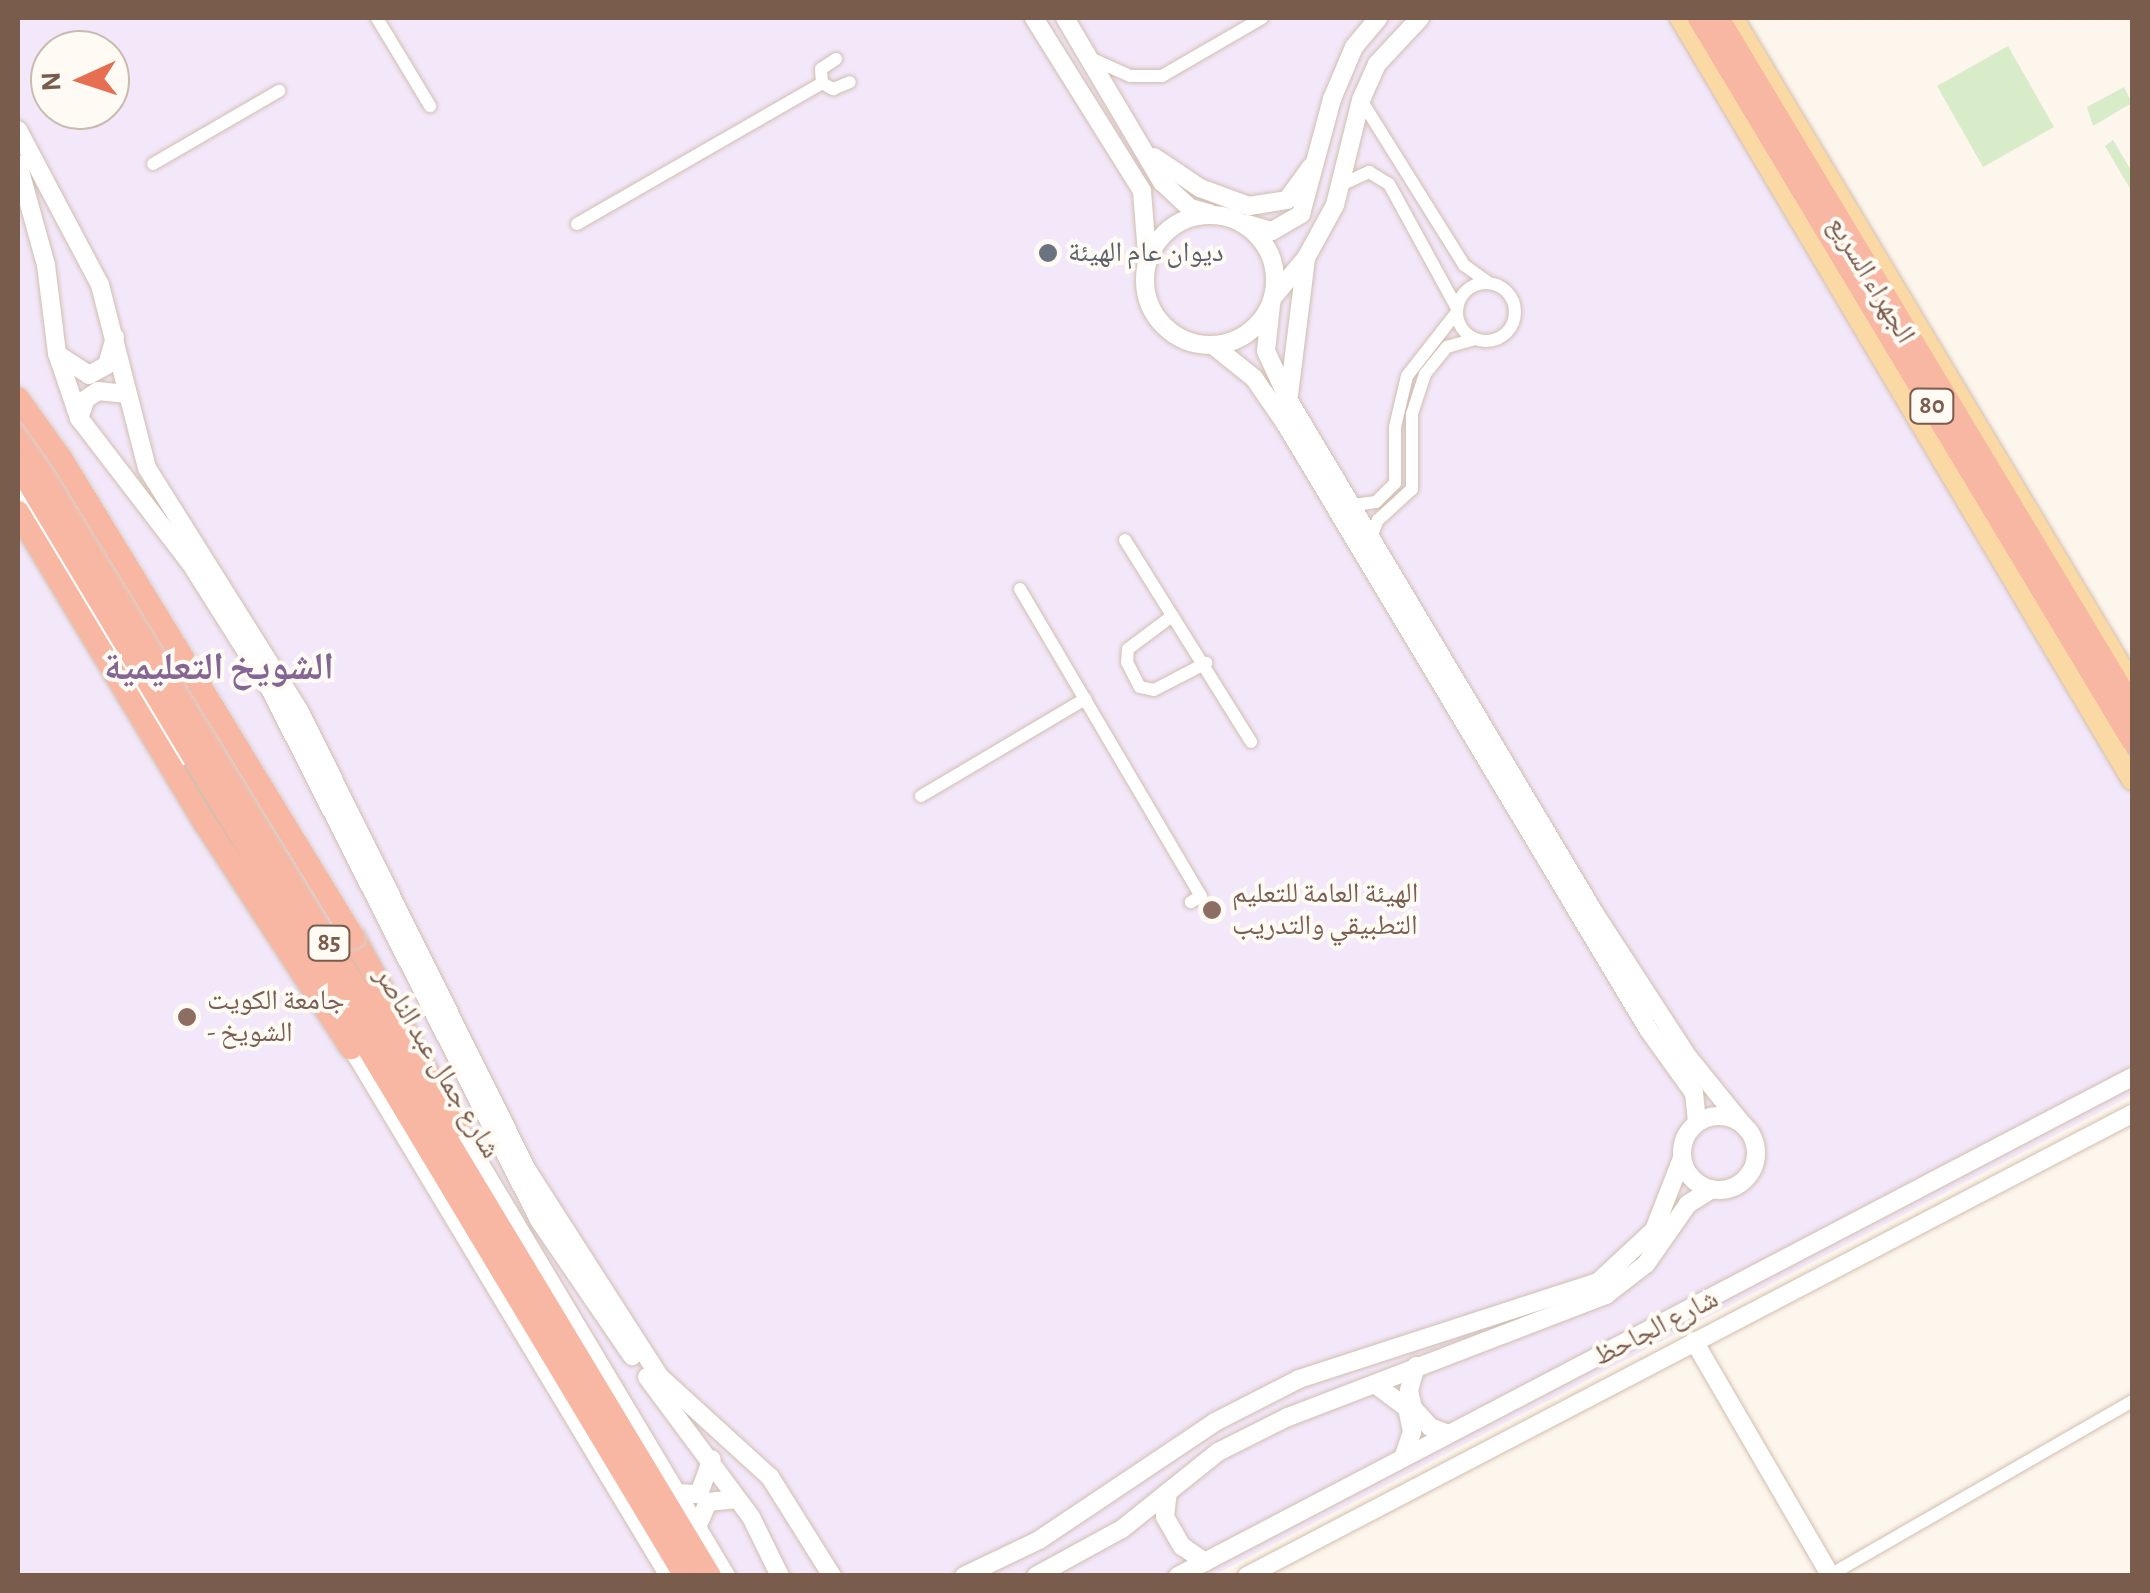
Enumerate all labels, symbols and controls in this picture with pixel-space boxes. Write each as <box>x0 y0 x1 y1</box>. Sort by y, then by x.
north arrow <box>30 30 130 130</box>
text: N <box>38 71 67 92</box>
street label: الجهراء السريع <box>1820 210 1922 350</box>
place label: ديوان عام الهيئة <box>1068 236 1224 270</box>
marker: ديوان عام الهيئة <box>1037 242 1059 264</box>
road number: 80 <box>1907 386 1957 426</box>
district label: الشويخ التعليمية <box>104 646 334 692</box>
place label: الهيئة العامة للتعليم التطبيقي والتدريب <box>1232 877 1418 943</box>
marker: الهيئة العامة للتعليم التطبيقي والتدريب <box>1201 899 1223 921</box>
road number: 85 <box>306 923 352 963</box>
street label: شارع جمال عبد الناصر <box>367 961 507 1165</box>
place label: جامعة الكويت - الشويخ <box>207 984 345 1050</box>
marker: جامعة الكويت - الشويخ <box>176 1006 198 1028</box>
street label: شارع الجاحظ <box>1588 1282 1724 1374</box>

